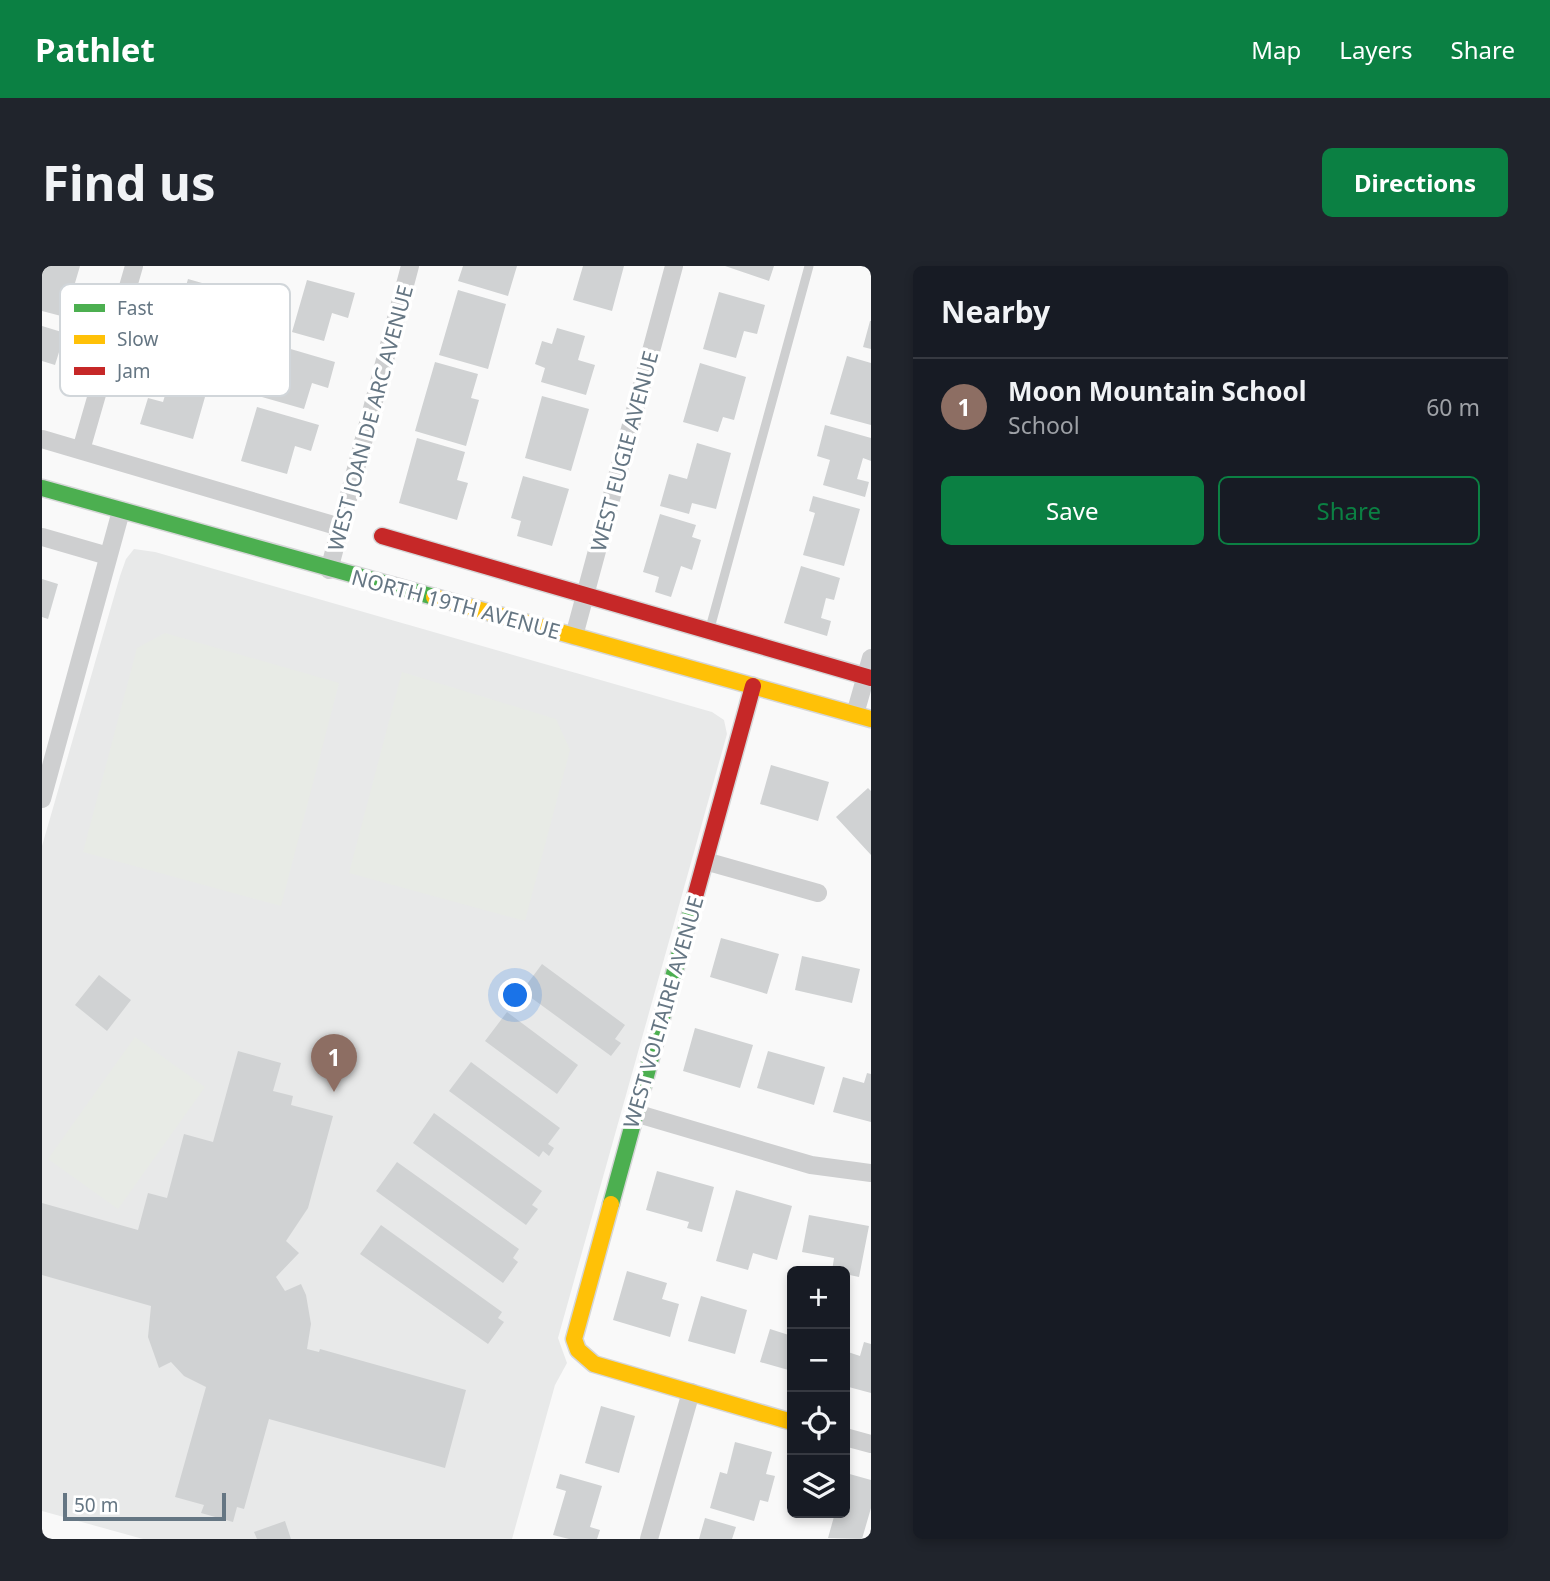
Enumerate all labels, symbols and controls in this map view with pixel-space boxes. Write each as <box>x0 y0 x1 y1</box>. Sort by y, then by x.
text: Pathlet <box>35 27 155 72</box>
text: Map <box>1251 33 1301 66</box>
text: Layers <box>1339 33 1413 66</box>
text: Share <box>1451 33 1515 66</box>
button: Directions <box>1322 148 1508 217</box>
text: Find us <box>42 149 216 215</box>
street label: WEST JOAN DE ARC AVENUE <box>321 282 419 554</box>
legend <box>60 284 290 396</box>
text: Nearby <box>941 291 1050 332</box>
text: Fast <box>117 295 154 321</box>
text: Slow <box>117 326 158 352</box>
street label: WEST EUGIE AVENUE <box>584 348 664 554</box>
text: Jam <box>115 358 151 384</box>
text: Moon Mountain School <box>1008 373 1306 409</box>
text: 1 <box>957 391 971 423</box>
text: 60 m <box>1426 391 1480 423</box>
text: School <box>1008 409 1080 441</box>
button: Save <box>941 476 1204 545</box>
button: Share <box>1218 476 1480 545</box>
street label: NORTH 19TH AVENUE <box>349 563 563 645</box>
street label: WEST VOLTAIRE AVENUE <box>616 893 710 1131</box>
your location <box>498 978 532 1012</box>
pin: 1 <box>311 1034 357 1092</box>
map controls <box>787 1266 850 1518</box>
button: + <box>787 1266 850 1329</box>
button: − <box>787 1329 850 1392</box>
button: locate <box>787 1392 850 1455</box>
button: layers <box>787 1455 850 1518</box>
scale bar <box>63 1490 226 1522</box>
text: 50 m <box>74 1492 118 1518</box>

